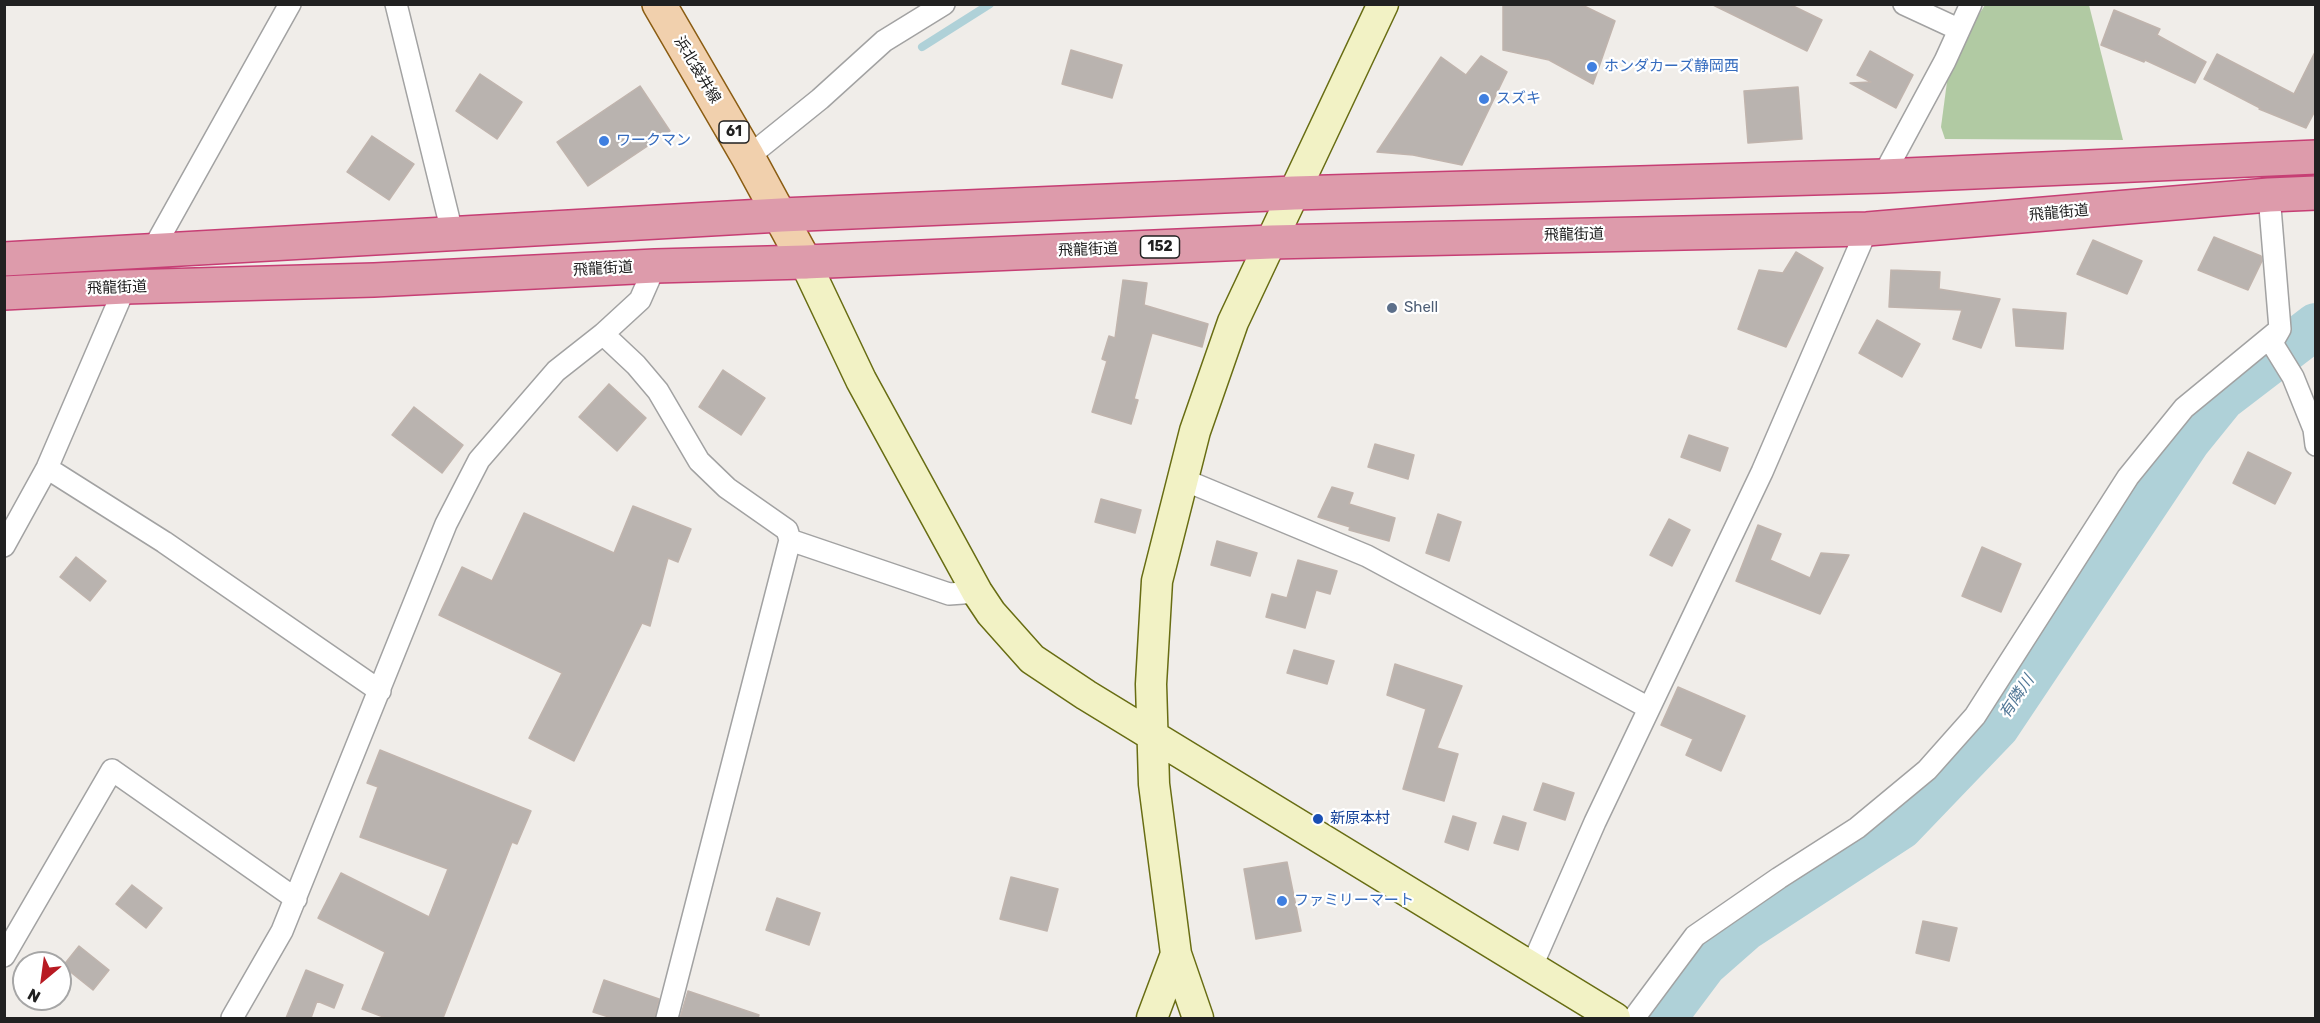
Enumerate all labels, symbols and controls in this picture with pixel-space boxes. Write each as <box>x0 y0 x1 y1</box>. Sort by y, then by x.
street label: 浜北袋井線 <box>670 33 724 107</box>
place label: ホンダカーズ静岡西 <box>1604 58 1739 76</box>
marker: ホンダカーズ静岡西 <box>1585 60 1599 74</box>
place label: スズキ <box>1496 90 1541 108</box>
marker: スズキ <box>1477 92 1491 106</box>
road number: 61 <box>719 121 749 143</box>
place label: ワークマン <box>616 132 691 150</box>
marker: ワークマン <box>597 134 611 148</box>
street label: 飛龍街道 <box>2028 201 2090 225</box>
street label: 飛龍街道 <box>1544 225 1604 245</box>
road number: 152 <box>1140 236 1180 258</box>
street label: 飛龍街道 <box>1058 240 1118 260</box>
street label: 飛龍街道 <box>573 258 633 280</box>
street label: 飛龍街道 <box>87 278 147 298</box>
place label: Shell <box>1404 299 1438 317</box>
marker: Shell <box>1385 301 1399 315</box>
water label: 有隣川 <box>1996 672 2038 722</box>
place label: 新原本村 <box>1330 810 1390 828</box>
marker: 新原本村 <box>1311 812 1325 826</box>
place label: ファミリーマート <box>1294 892 1414 910</box>
marker: ファミリーマート <box>1275 894 1289 908</box>
north arrow <box>12 951 72 1011</box>
text: N <box>24 984 44 1007</box>

